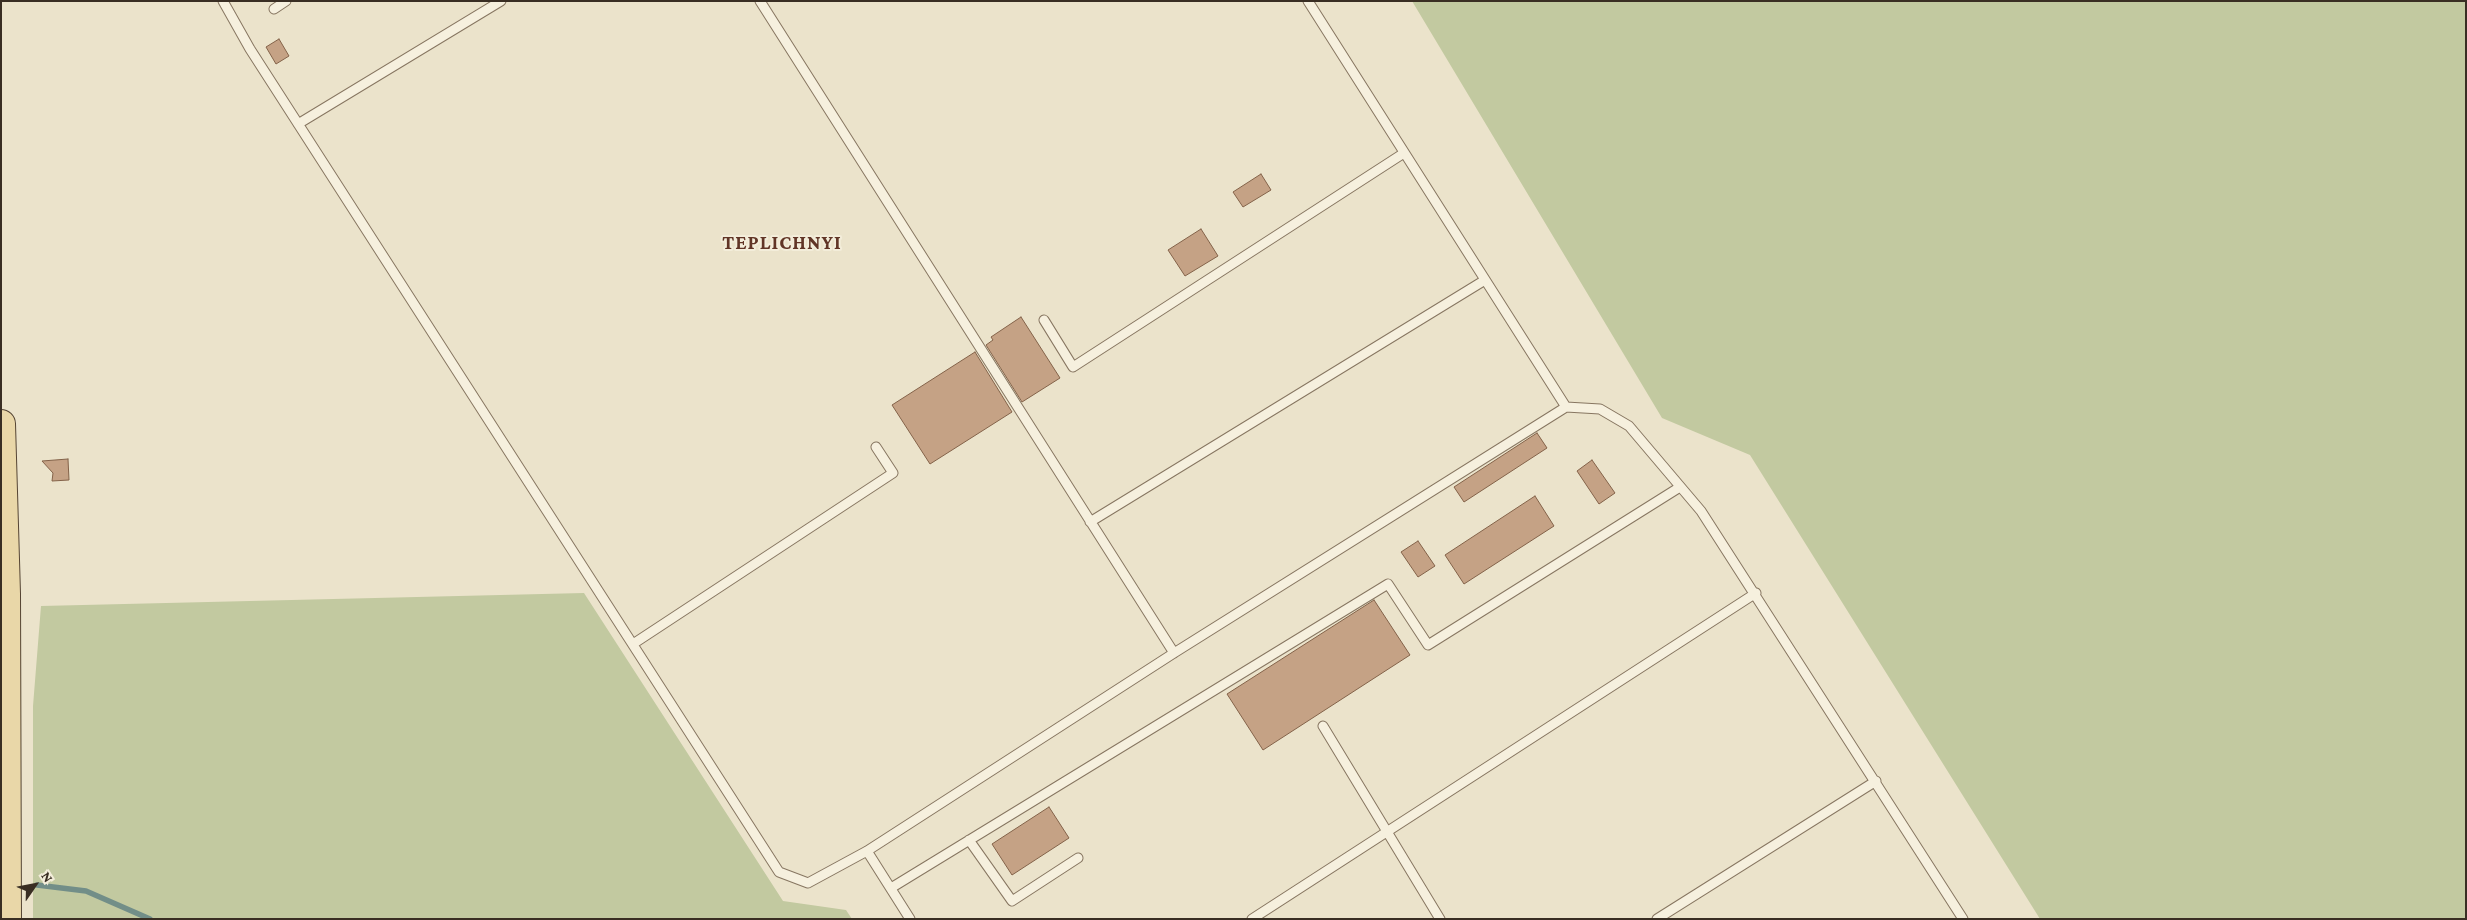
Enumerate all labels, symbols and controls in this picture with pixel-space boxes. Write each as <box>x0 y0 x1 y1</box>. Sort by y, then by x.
district label: TEPLICHNYI <box>721 231 843 255</box>
north arrow <box>10 860 60 910</box>
text: N <box>38 868 57 885</box>

